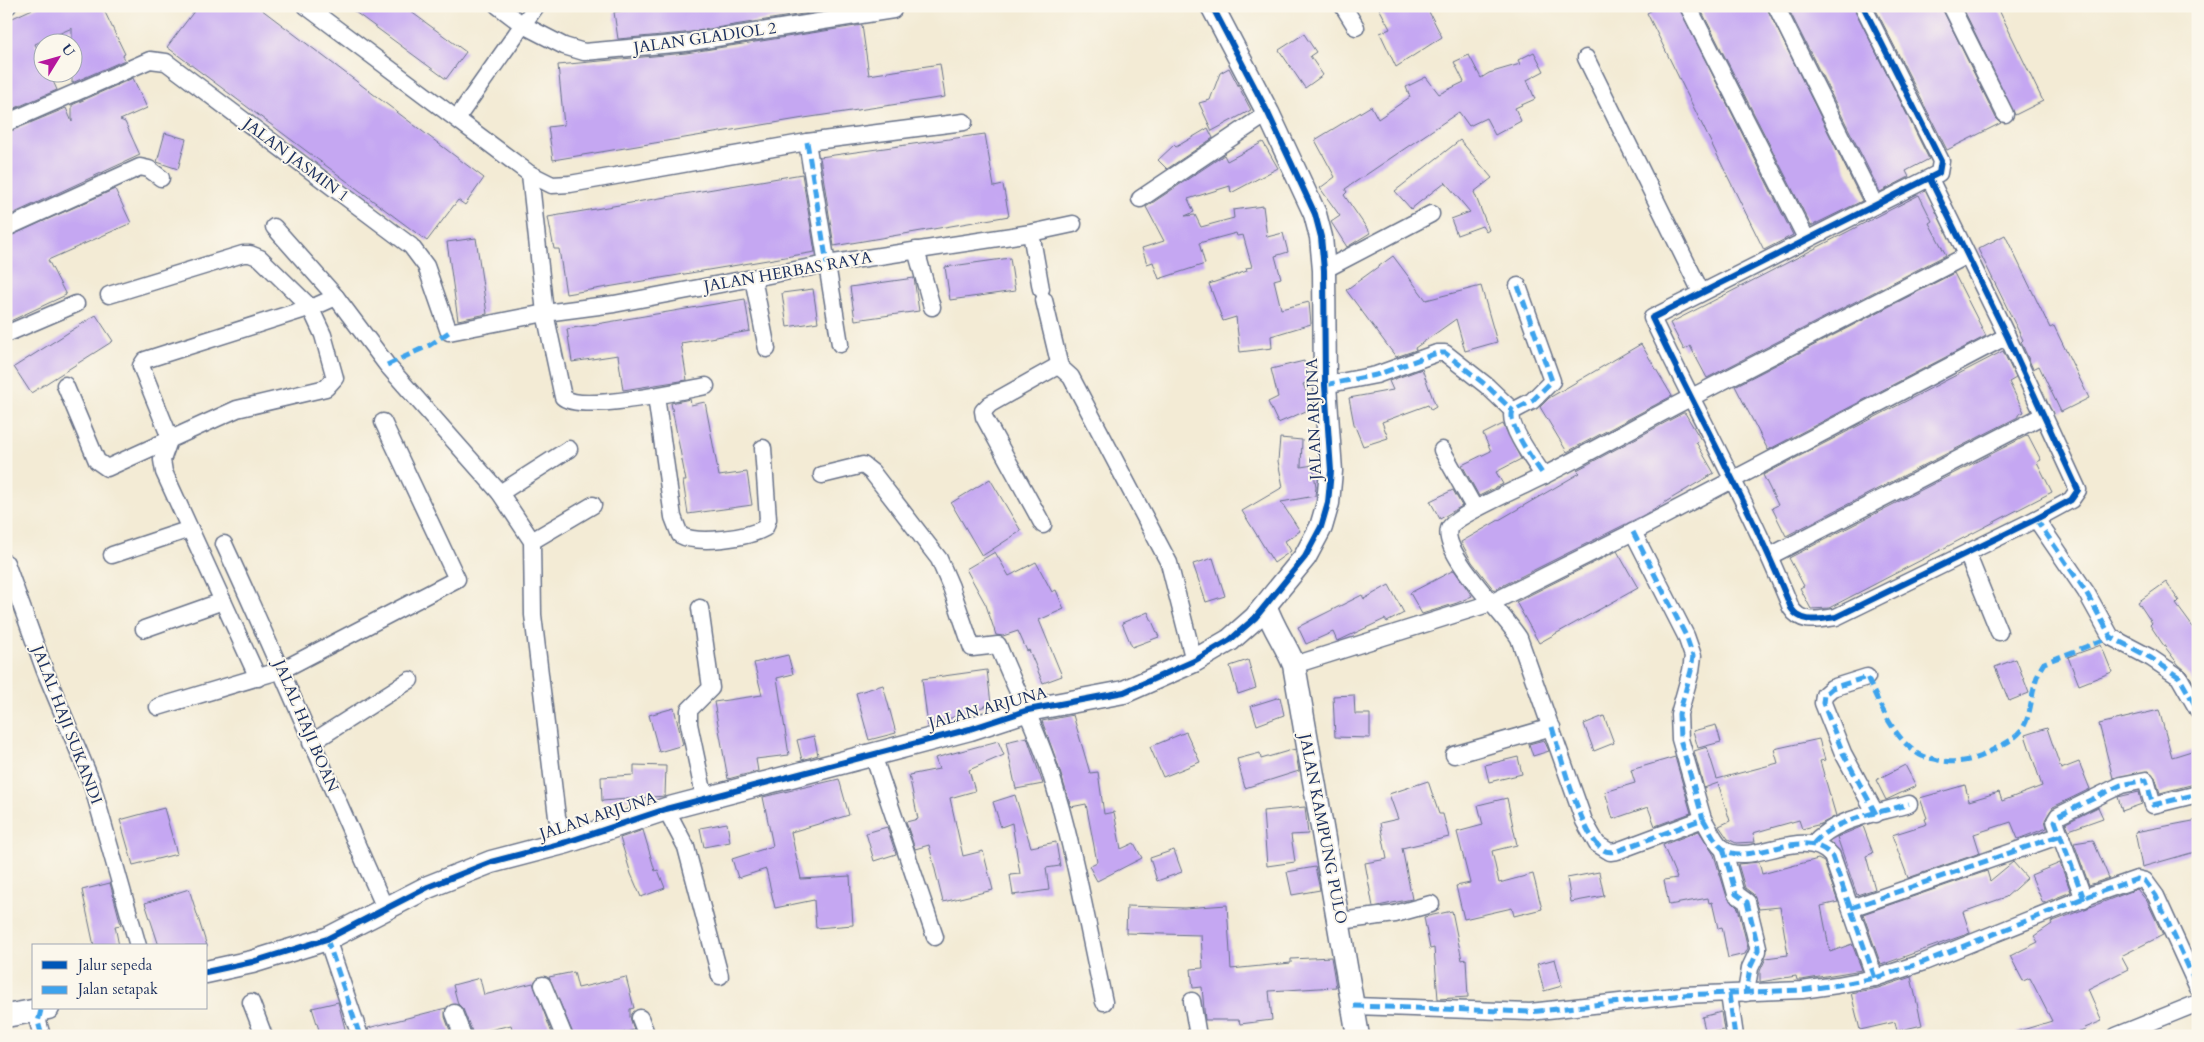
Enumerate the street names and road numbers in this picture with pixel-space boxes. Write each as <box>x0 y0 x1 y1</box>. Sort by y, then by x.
street label: JALAN GLADIOL 2 <box>630 17 778 59</box>
street label: JALAN JASMIN 1 <box>237 112 353 207</box>
street label: JALAN HERBAS RAYA <box>700 246 874 298</box>
street label: JALAN ARJUNA <box>1301 357 1327 482</box>
street label: JALAL HAJI SUKANDI <box>26 641 107 807</box>
street label: JALAL HAJI BOAN <box>267 655 344 796</box>
street label: JALAN ARJUNA <box>924 681 1050 735</box>
street label: JALAN KAMPUNG PULO <box>1293 730 1352 926</box>
street label: JALAN ARJUNA <box>535 787 660 846</box>

